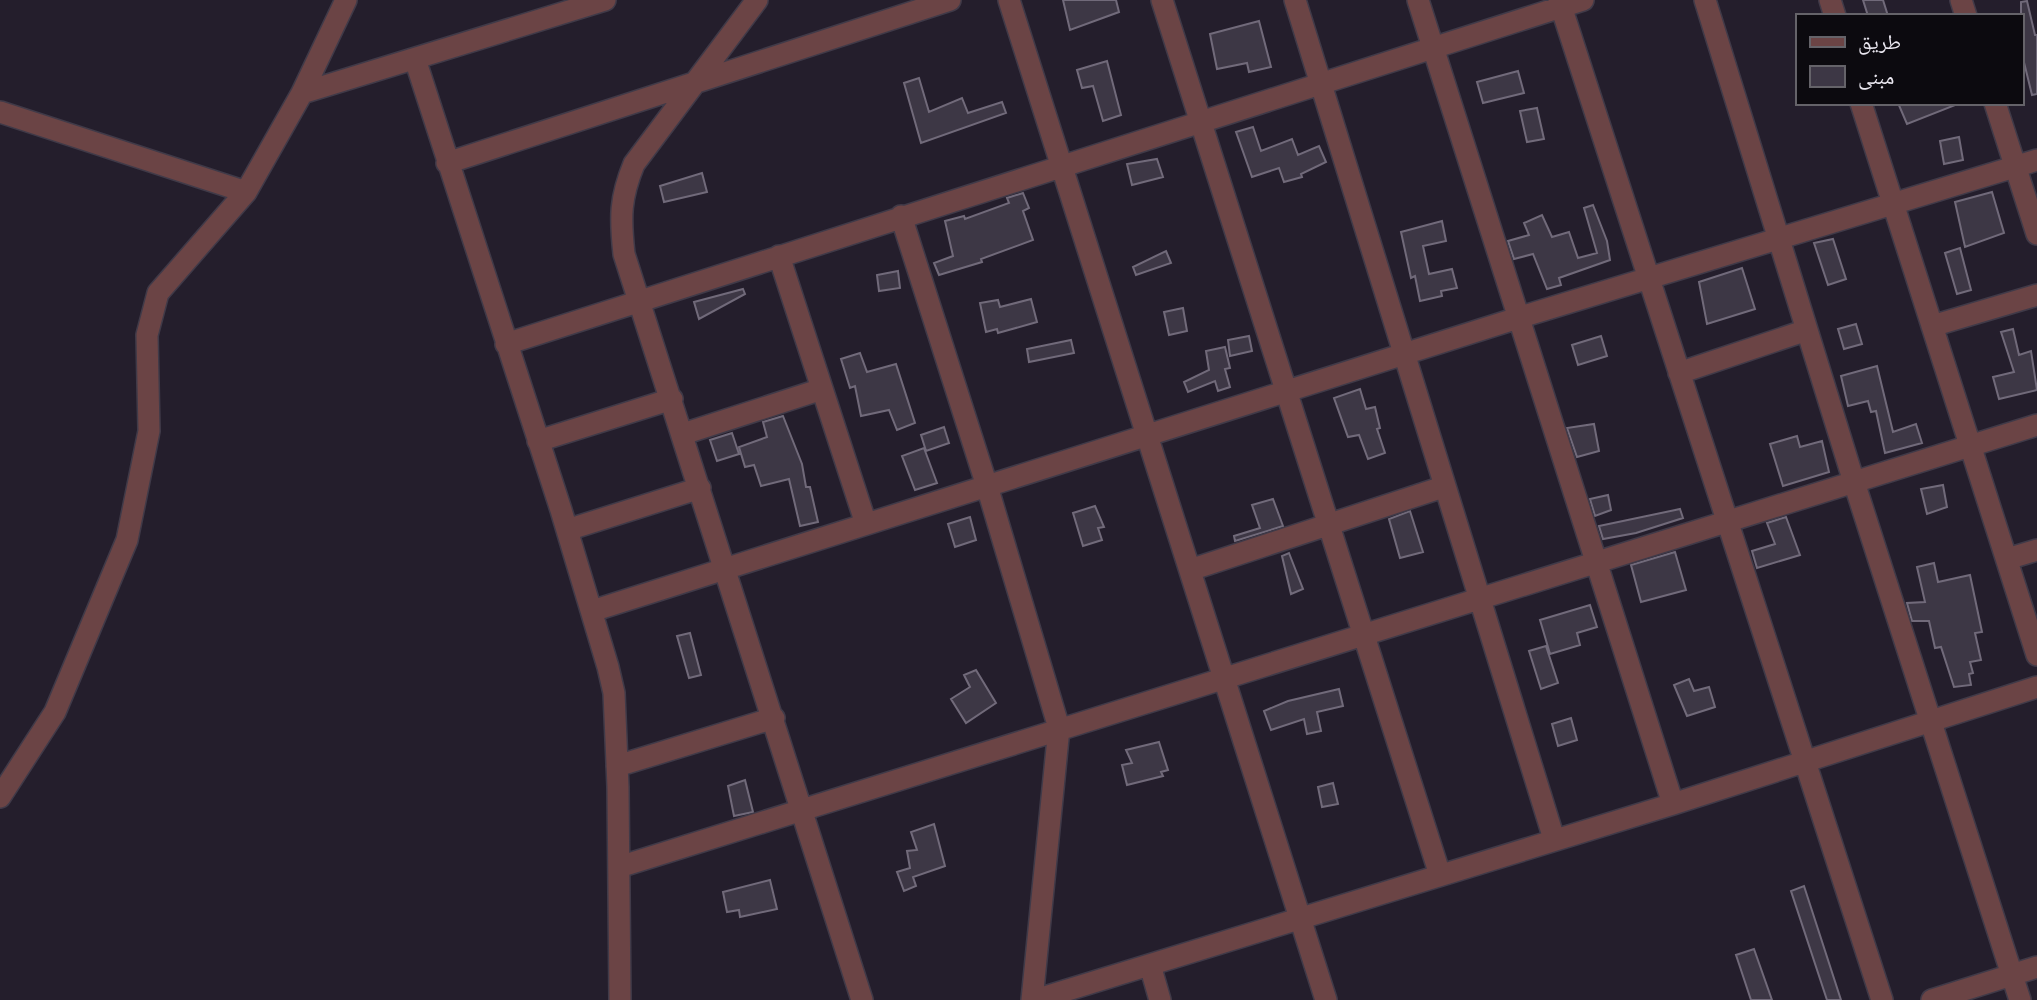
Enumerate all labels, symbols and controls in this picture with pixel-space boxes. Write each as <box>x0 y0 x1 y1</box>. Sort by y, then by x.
legend <box>1796 14 2023 105</box>
text: طريق <box>1858 28 1901 55</box>
text: مبنى <box>1858 63 1894 90</box>

